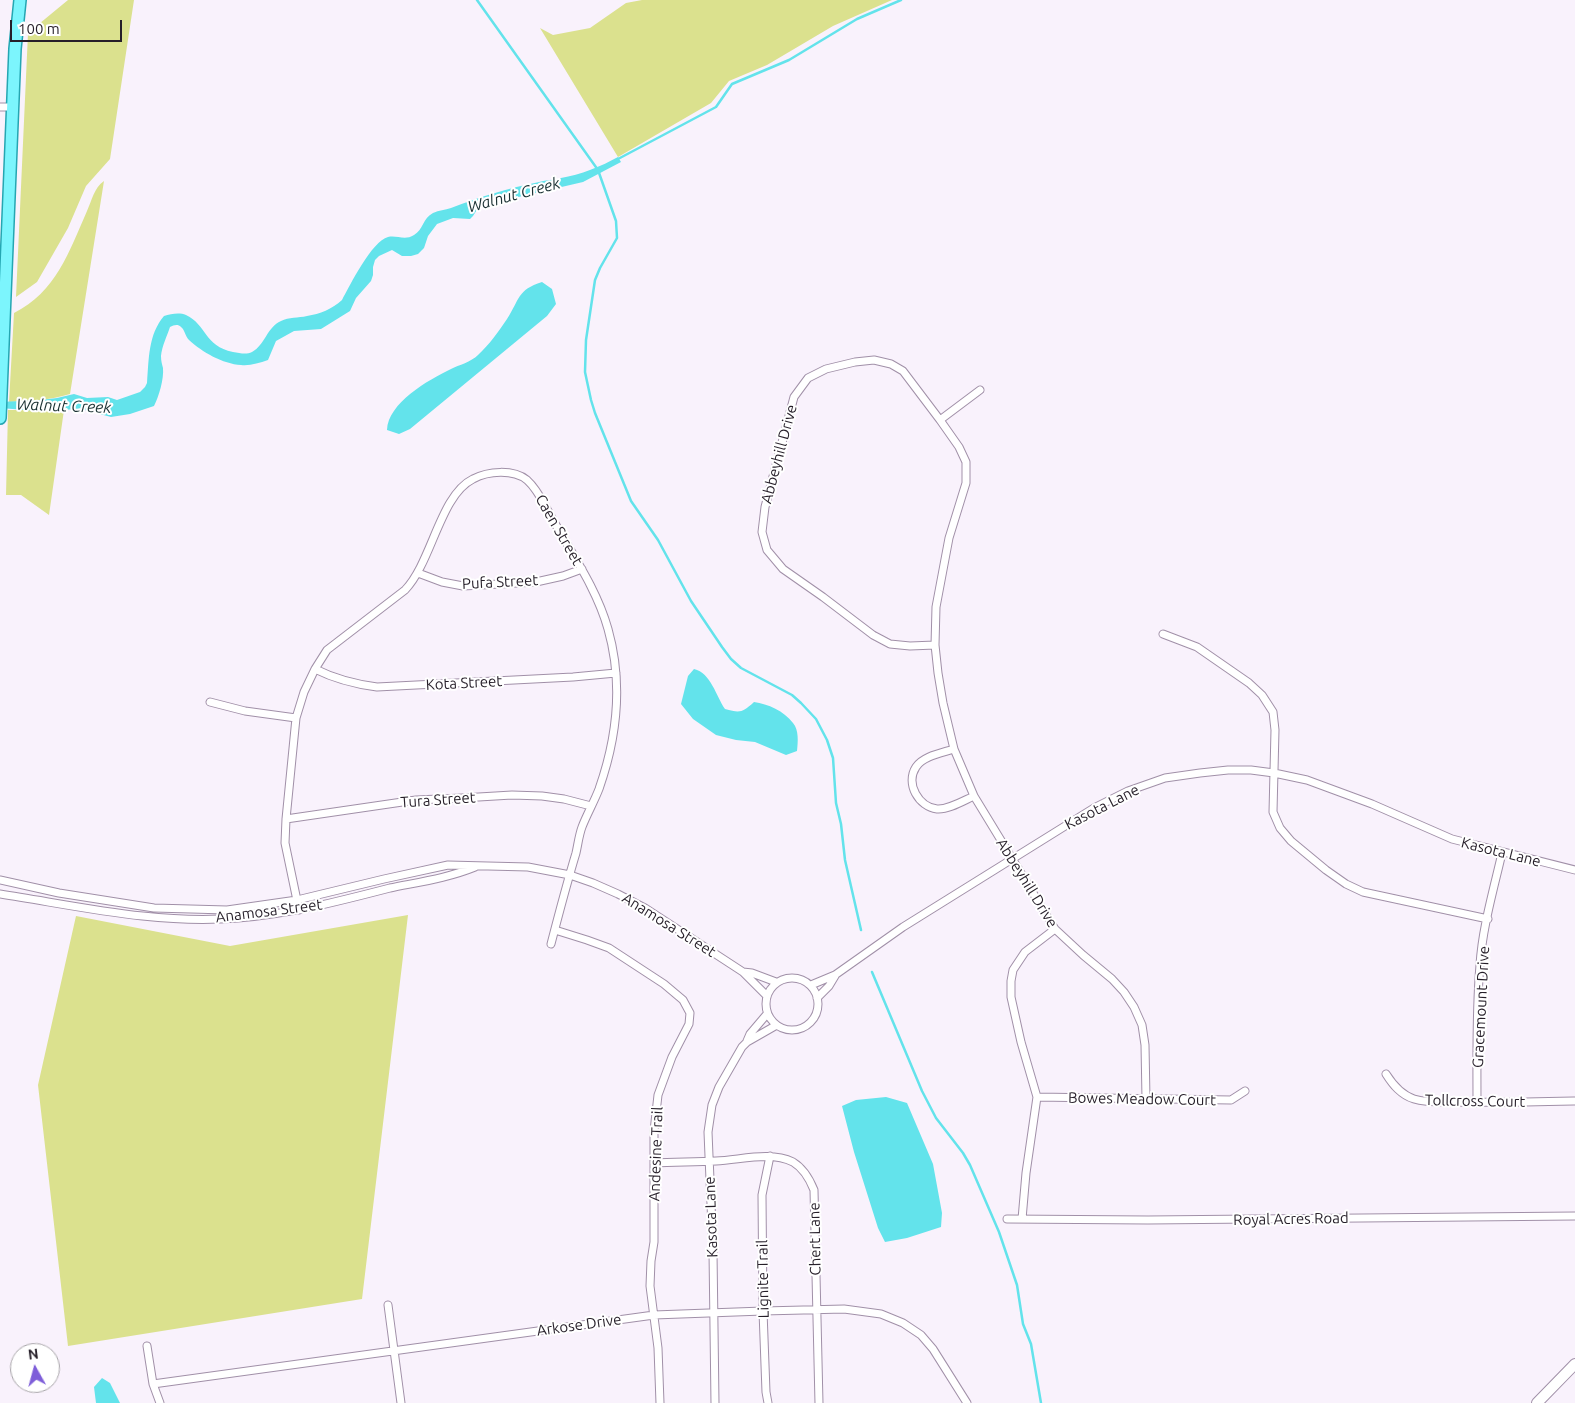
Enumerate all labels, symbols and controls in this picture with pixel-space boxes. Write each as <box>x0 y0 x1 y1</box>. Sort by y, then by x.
scale bar <box>12 10 125 42</box>
text: 100 m <box>18 20 60 37</box>
water label: Walnut Creek <box>466 173 562 217</box>
water label: Walnut Creek <box>16 395 112 417</box>
street label: Abbeyhill Drive <box>757 403 801 505</box>
street label: Caen Street <box>531 491 587 569</box>
street label: Pufa Street <box>461 571 539 593</box>
street label: Kota Street <box>425 672 503 694</box>
street label: Kasota Lane <box>1062 781 1142 833</box>
street label: Tura Street <box>400 788 476 812</box>
street label: Kasota Lane <box>1459 833 1543 871</box>
street label: Abbeyhill Drive <box>992 835 1062 931</box>
street label: Anamosa Street <box>619 889 719 961</box>
street label: Anamosa Street <box>215 896 323 926</box>
street label: Gracemount Drive <box>1469 946 1493 1068</box>
street label: Bowes Meadow Court <box>1068 1089 1216 1109</box>
street label: Tollcross Court <box>1425 1091 1525 1111</box>
street label: Andesine Trail <box>645 1106 667 1202</box>
street label: Kasota Lane <box>701 1176 721 1258</box>
street label: Chert Lane <box>805 1202 825 1276</box>
street label: Royal Acres Road <box>1233 1209 1349 1229</box>
street label: Lignite Trail <box>753 1240 773 1318</box>
street label: Arkose Drive <box>536 1310 622 1340</box>
north arrow <box>10 1343 60 1393</box>
text: N <box>27 1346 39 1363</box>

